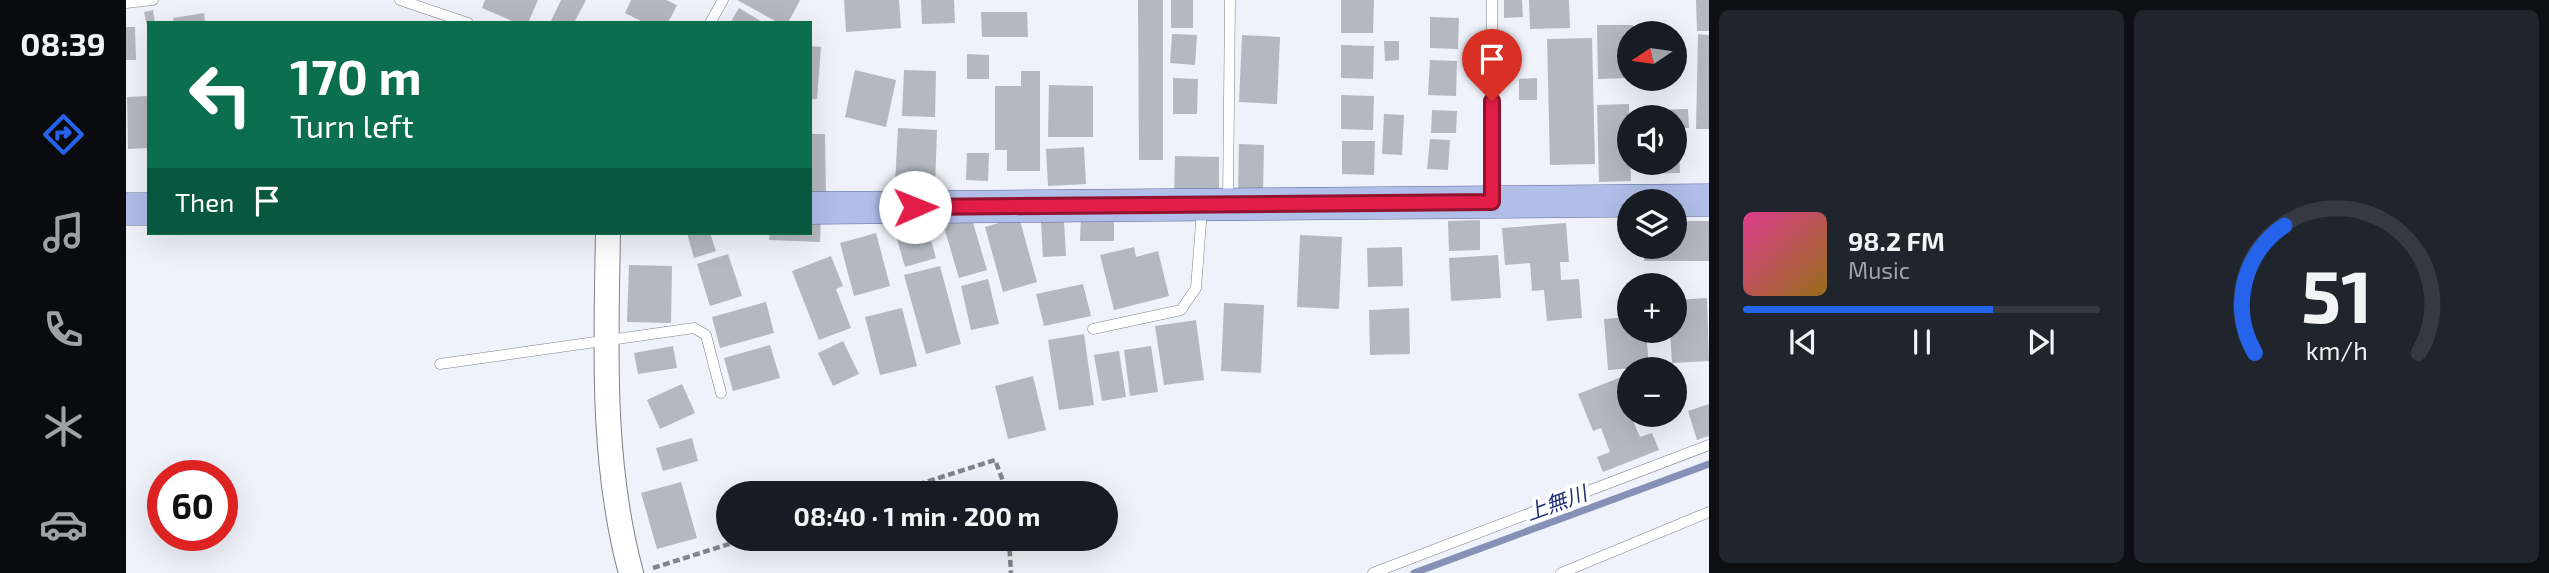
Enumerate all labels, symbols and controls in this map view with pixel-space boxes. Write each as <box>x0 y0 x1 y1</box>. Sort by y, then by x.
north arrow <box>1617 21 1687 91</box>
map controls <box>1617 21 1687 427</box>
text: 08:39 <box>20 24 106 62</box>
pin <box>1462 29 1522 101</box>
icon: arrive <box>1473 40 1511 78</box>
text: 170 m <box>290 46 422 105</box>
icon: left <box>175 49 266 140</box>
button: sound <box>1617 105 1687 175</box>
text: Turn left <box>290 106 414 144</box>
icon: directions <box>39 110 88 159</box>
position arrow <box>878 170 952 244</box>
icon: arrive <box>248 182 286 220</box>
text: Then <box>175 186 234 217</box>
button: layers <box>1617 189 1687 259</box>
icon: music <box>39 208 88 257</box>
text: 98.2 FM <box>1848 225 1945 256</box>
text: 51 <box>2301 250 2372 338</box>
text: Music <box>1848 256 1910 284</box>
button: + <box>1617 273 1687 343</box>
icon: phone <box>39 305 88 354</box>
icon: previous <box>1784 323 1822 361</box>
icon: pause <box>1903 323 1941 361</box>
icon: next <box>2022 323 2060 361</box>
text: km/h <box>2305 334 2368 364</box>
button: − <box>1617 357 1687 427</box>
icon: climate <box>39 402 88 451</box>
speed limit sign: 60 <box>147 460 238 551</box>
water label: 上無川 <box>1522 479 1592 525</box>
icon: car <box>39 500 88 549</box>
text: 08:40 · 1 min · 200 m <box>794 500 1040 531</box>

